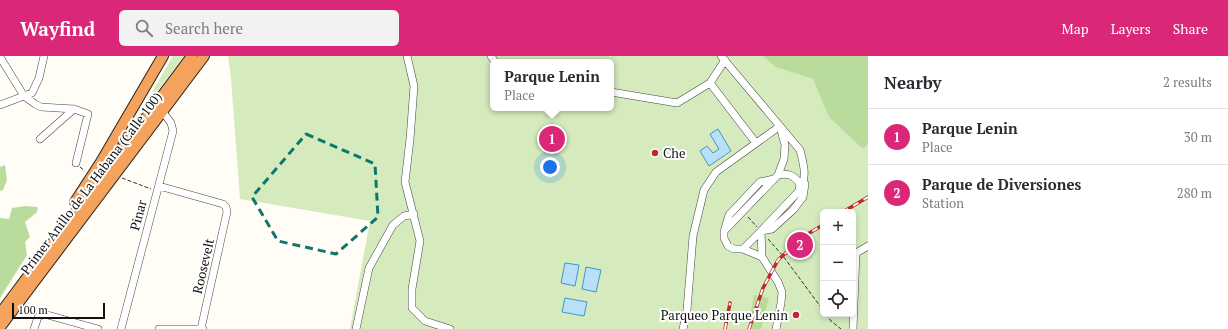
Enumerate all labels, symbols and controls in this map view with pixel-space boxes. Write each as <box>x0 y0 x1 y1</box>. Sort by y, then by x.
search box <box>119 10 399 46</box>
text: Wayfind <box>20 16 95 41</box>
icon: search <box>133 17 155 39</box>
text: Search here <box>165 18 243 38</box>
text: Map <box>1062 19 1089 38</box>
text: Layers <box>1111 19 1151 38</box>
text: Share <box>1173 19 1208 38</box>
popup <box>490 59 614 111</box>
text: Parque Lenin <box>504 66 600 86</box>
text: Nearby <box>884 71 942 94</box>
text: 2 results <box>1163 73 1212 91</box>
text: Place <box>504 86 535 104</box>
street label: Primer Anillo de La Habana (Calle 100) <box>16 88 166 278</box>
text: Parque Lenin <box>922 118 1018 138</box>
pin: 1 <box>539 124 565 154</box>
text: 1 <box>893 128 901 146</box>
text: 30 m <box>1184 128 1212 146</box>
text: Place <box>922 138 953 156</box>
place label: Che <box>663 144 686 162</box>
marker: Che <box>650 148 660 158</box>
your location <box>540 157 560 177</box>
text: Parque de Diversiones <box>922 174 1081 194</box>
text: 2 <box>893 184 901 202</box>
text: 280 m <box>1177 184 1212 202</box>
text: Station <box>922 194 964 212</box>
street label: Pinar <box>125 198 151 232</box>
map controls <box>820 209 856 317</box>
button: + <box>820 209 856 245</box>
pin: 2 <box>787 230 813 260</box>
street label: Roosevelt <box>188 237 218 295</box>
button: − <box>820 245 856 281</box>
button: locate <box>820 281 856 317</box>
scale bar <box>12 301 105 320</box>
text: 100 m <box>18 303 48 317</box>
place label: Parqueo Parque Lenin <box>661 306 788 324</box>
marker: Parqueo Parque Lenin <box>791 310 801 320</box>

